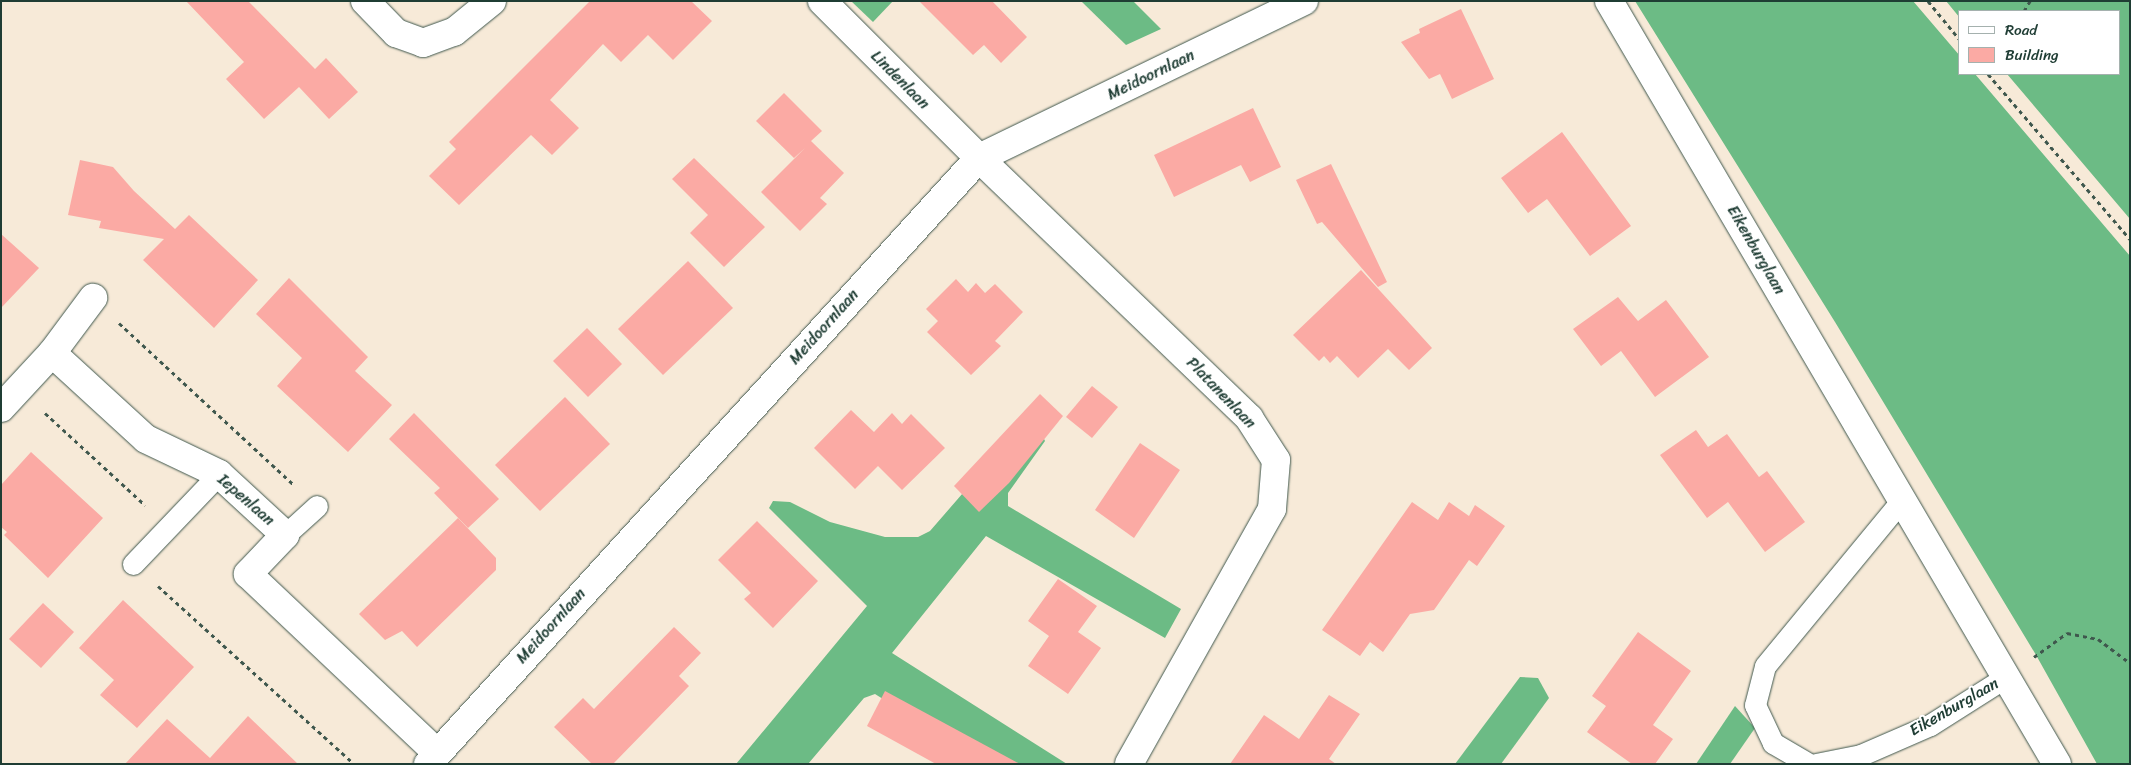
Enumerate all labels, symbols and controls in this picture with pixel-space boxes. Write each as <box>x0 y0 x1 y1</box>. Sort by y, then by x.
legend <box>1958 10 2121 75</box>
text: Road <box>2005 17 2037 43</box>
text: Building <box>2005 42 2059 68</box>
street label: Meidoornlaan <box>1104 46 1198 104</box>
street label: Lindenlaan <box>867 47 933 113</box>
street label: Eikenburglaan <box>1723 202 1789 298</box>
street label: Meidoornlaan <box>785 285 863 369</box>
street label: Platanenlaan <box>1182 353 1260 433</box>
street label: Iepenlaan <box>214 470 278 530</box>
street label: Meidoornlaan <box>512 584 590 668</box>
street label: Eikenburglaan <box>1906 674 2002 740</box>

